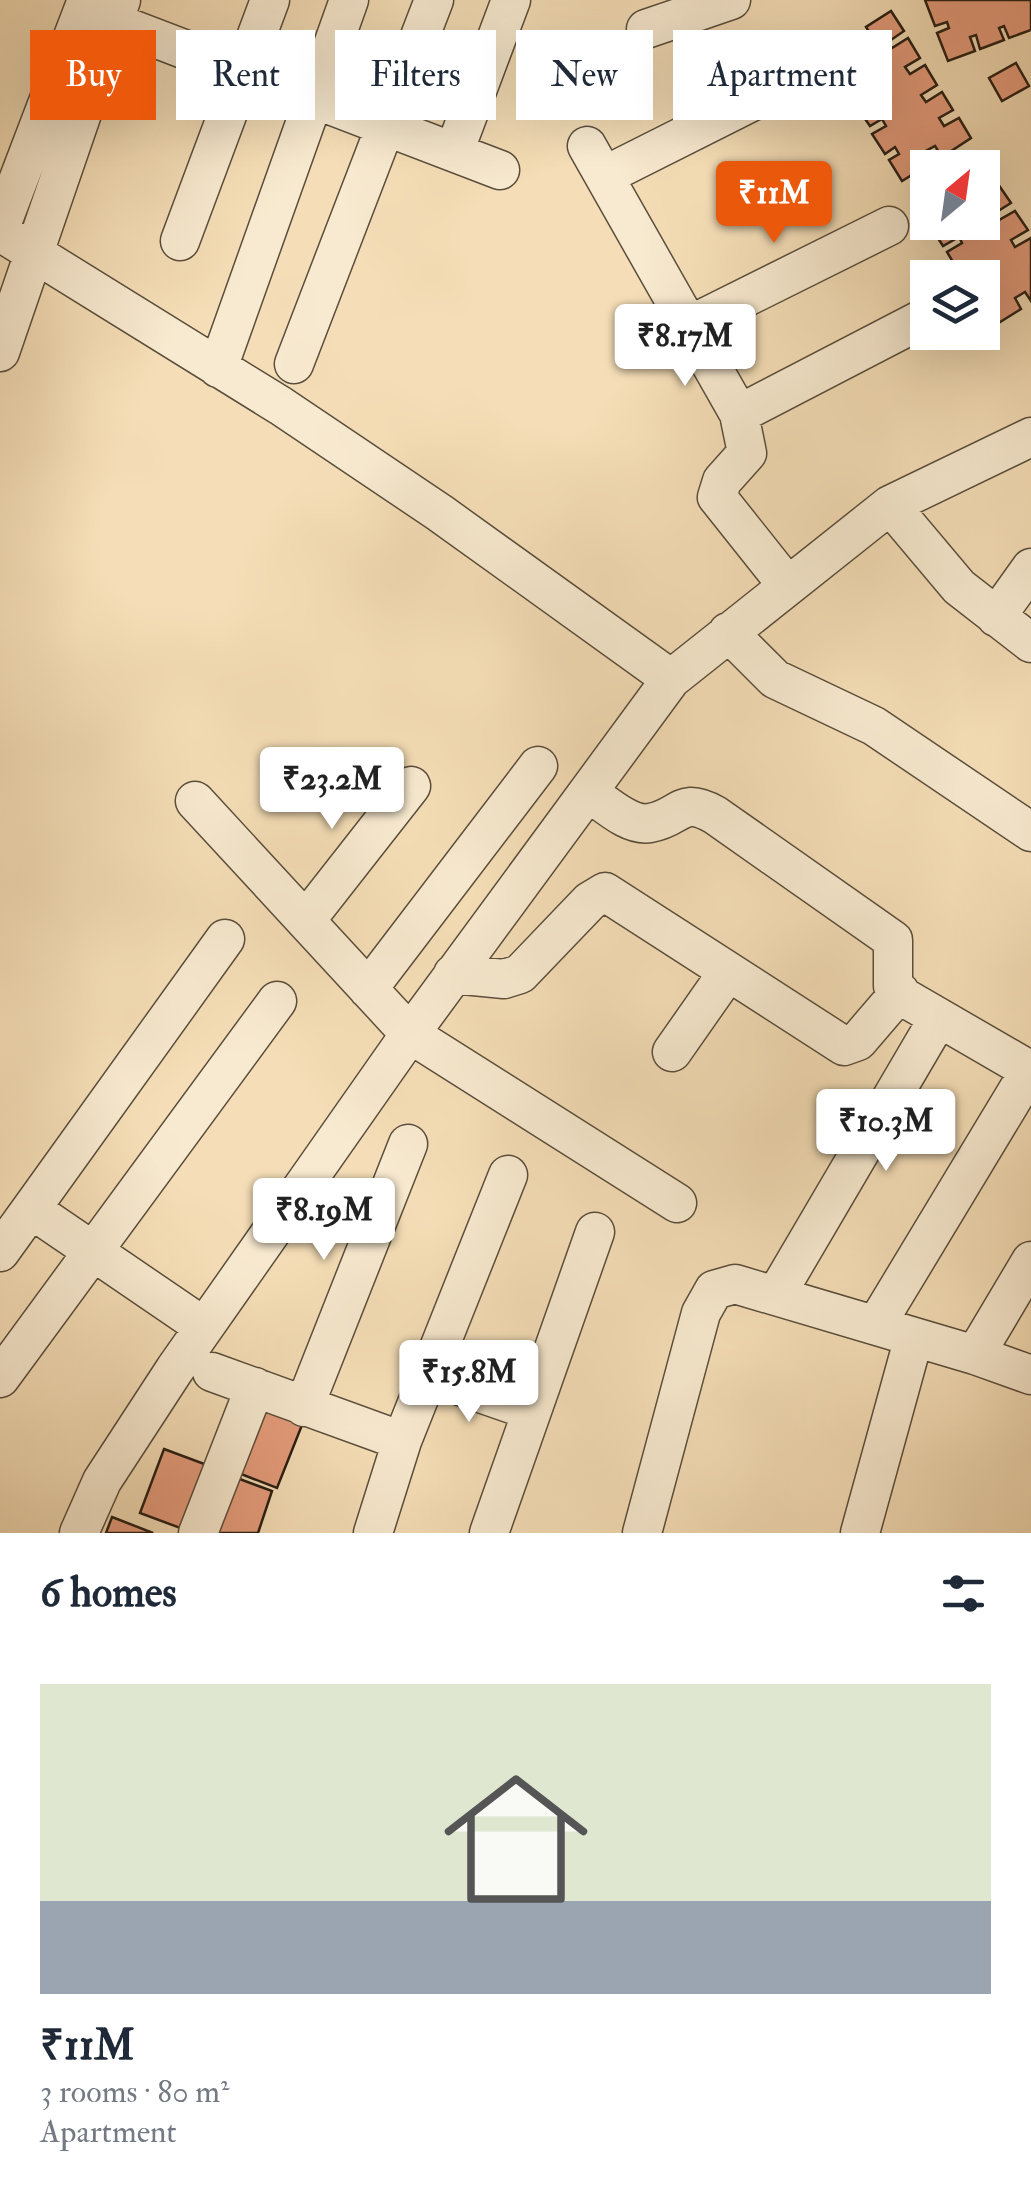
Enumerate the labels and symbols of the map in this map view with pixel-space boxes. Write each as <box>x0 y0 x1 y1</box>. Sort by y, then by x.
north arrow <box>910 150 1000 240</box>
pin: ₹11M <box>715 161 833 246</box>
pin: ₹8.17M <box>604 304 766 389</box>
pin: ₹23.2M <box>251 747 413 832</box>
pin: ₹10.3M <box>805 1089 967 1174</box>
pin: ₹8.19M <box>243 1178 405 1263</box>
pin: ₹15.8M <box>388 1340 550 1425</box>

